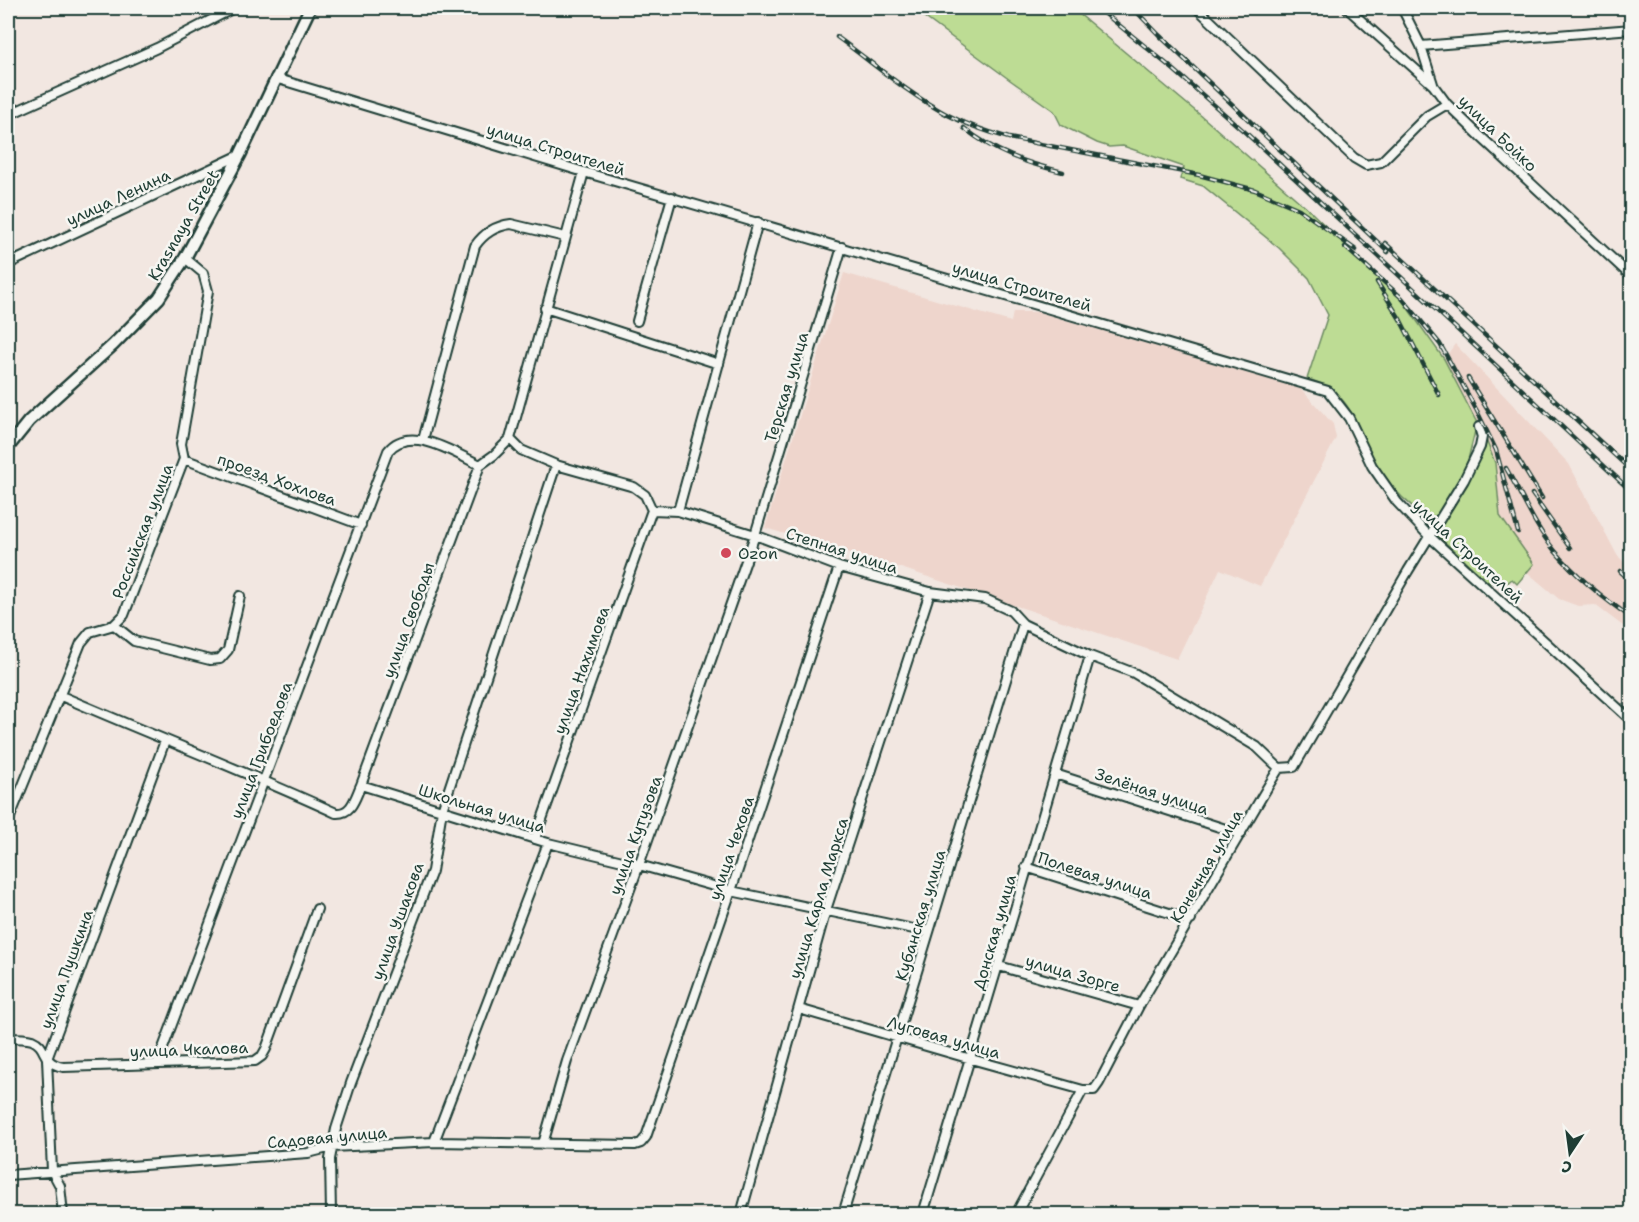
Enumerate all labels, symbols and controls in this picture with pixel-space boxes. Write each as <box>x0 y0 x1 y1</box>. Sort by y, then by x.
street label: улица Бойко <box>1454 90 1542 176</box>
street label: улица Строителей <box>484 118 628 181</box>
street label: улица Ленина <box>63 164 174 231</box>
street label: Krasnaya Street <box>143 166 224 285</box>
street label: улица Строителей <box>950 257 1094 316</box>
street label: Терская улица <box>760 329 813 445</box>
street label: проезд Хохлова <box>215 448 339 511</box>
street label: Российская улица <box>107 461 178 602</box>
street label: улица Строителей <box>1408 495 1527 608</box>
street label: Степная улица <box>783 522 901 579</box>
place label: Ozon <box>738 543 778 564</box>
marker: Ozon <box>719 546 733 560</box>
street label: улица Свободы <box>378 559 439 681</box>
street label: улица Нахимова <box>549 603 614 737</box>
street label: улица Грибоедова <box>226 679 297 822</box>
street label: Зелёная улица <box>1092 763 1211 820</box>
street label: улица Кутузова <box>604 773 667 898</box>
street label: Школьная улица <box>416 779 548 838</box>
street label: улица Чехова <box>704 793 759 903</box>
street label: Конечная улица <box>1165 806 1247 927</box>
street label: улица Карла Маркса <box>784 815 853 981</box>
street label: Кубанская улица <box>891 847 950 983</box>
street label: Полевая улица <box>1035 847 1155 904</box>
street label: улица Ушакова <box>366 859 428 983</box>
street label: Донская улица <box>968 872 1021 992</box>
street label: улица Пушкина <box>35 907 98 1032</box>
street label: улица Зорге <box>1023 950 1123 997</box>
street label: Луговая улица <box>885 1011 1003 1064</box>
street label: улица Чкалова <box>129 1037 249 1062</box>
street label: Садовая улица <box>266 1122 388 1153</box>
north arrow <box>1540 1123 1600 1183</box>
text: С <box>1559 1156 1574 1178</box>

